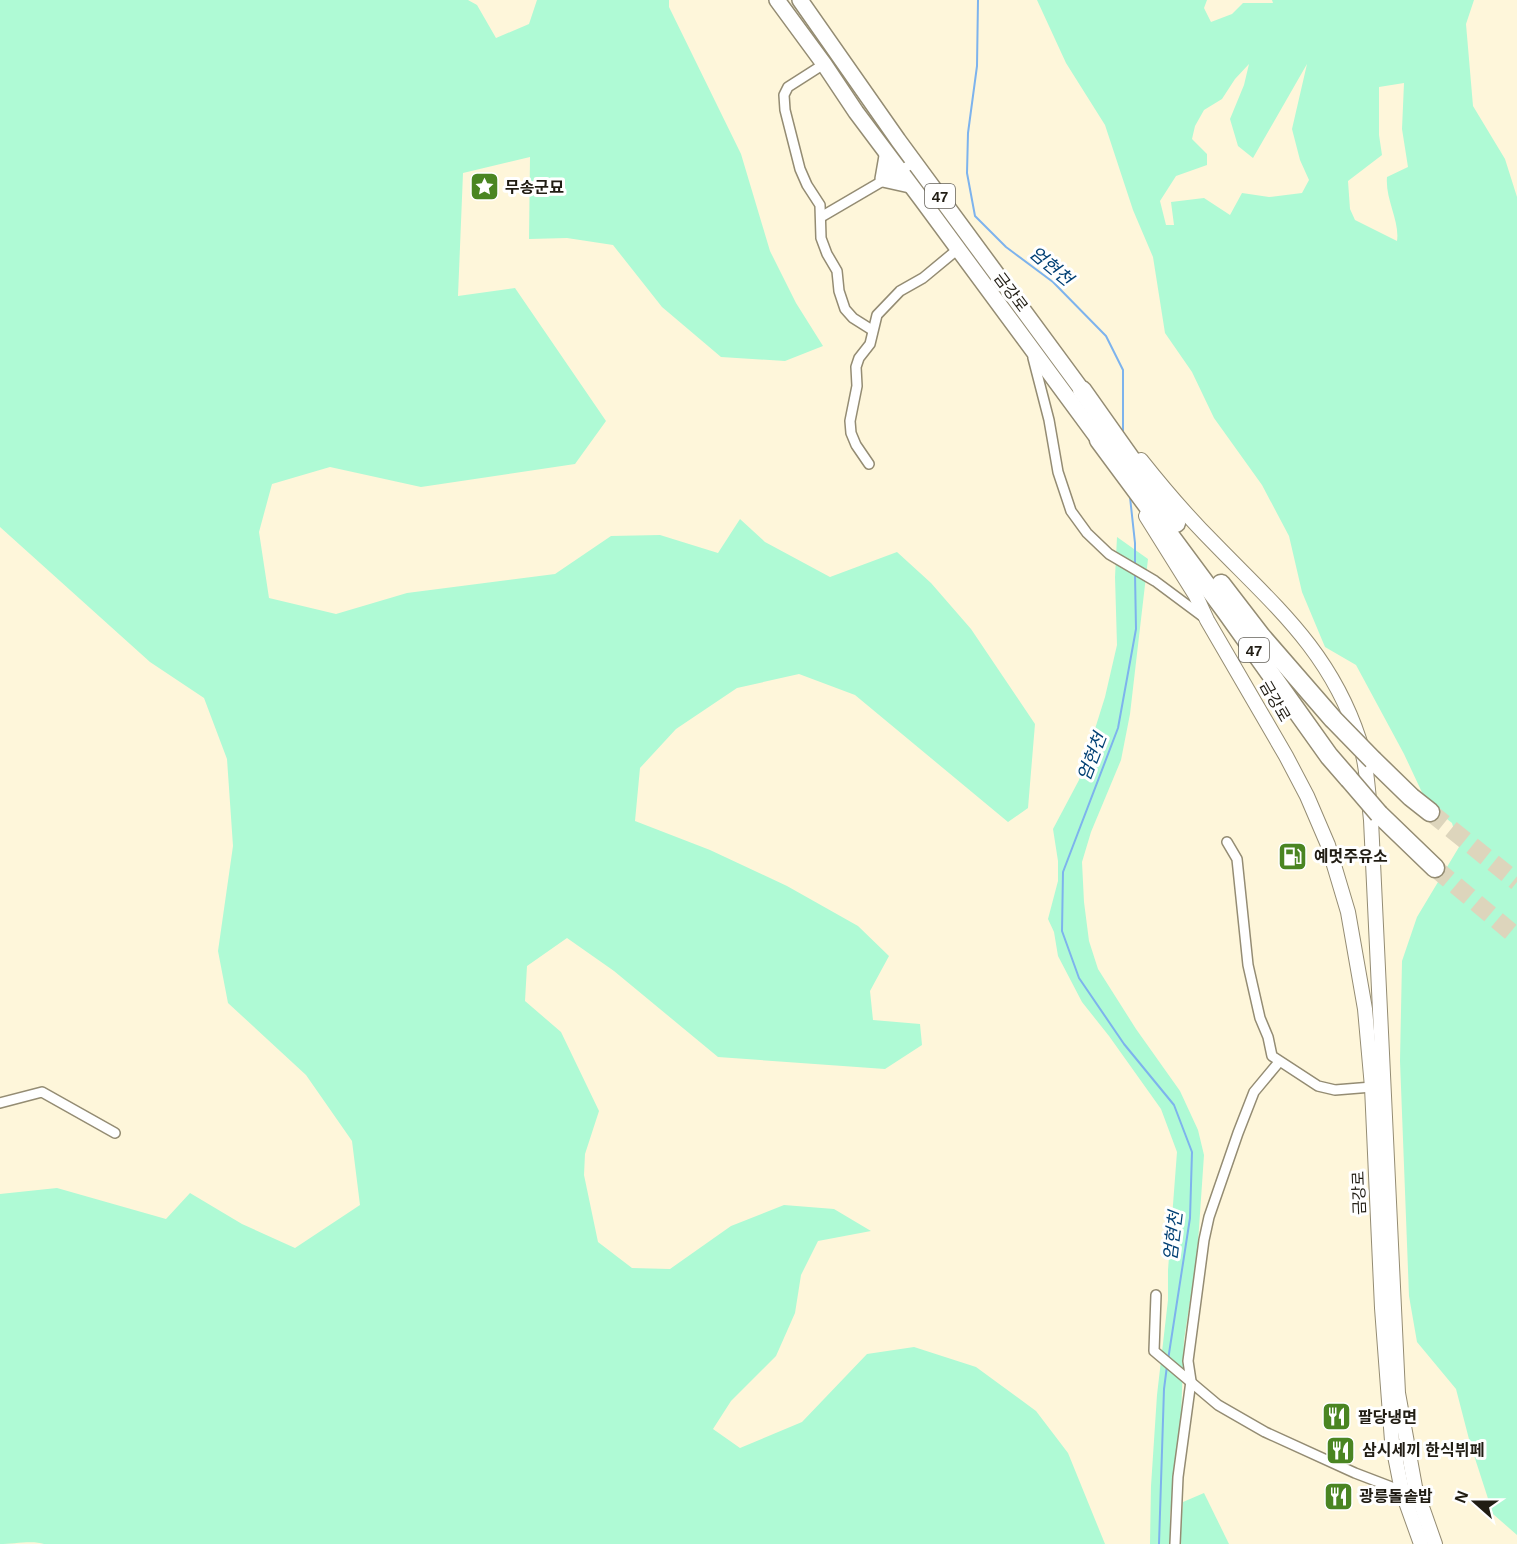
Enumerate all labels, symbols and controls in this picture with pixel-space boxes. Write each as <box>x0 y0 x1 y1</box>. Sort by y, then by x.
place icon: 무송군묘 <box>468 171 500 203</box>
place label: 무송군묘 <box>505 179 564 196</box>
road number: 47 <box>925 184 955 208</box>
water label: 엄현천 <box>1026 242 1078 291</box>
street label: 금강로 <box>991 269 1031 315</box>
road number: 47 <box>1239 638 1269 662</box>
street label: 금강로 <box>1257 678 1294 725</box>
water label: 엄현천 <box>1074 728 1111 784</box>
fuel station icon: 예멋주유소 <box>1277 840 1309 872</box>
place label: 예멋주유소 <box>1314 848 1388 865</box>
street label: 금강로 <box>1350 1170 1368 1215</box>
water label: 엄현천 <box>1160 1208 1186 1262</box>
restaurant icon: 팔당냉면 <box>1321 1401 1353 1433</box>
place label: 팔당냉면 <box>1358 1409 1417 1426</box>
restaurant icon: 삼시세끼 한식뷔페 <box>1325 1434 1357 1466</box>
place label: 삼시세끼 한식뷔페 <box>1362 1441 1484 1459</box>
north arrow <box>1445 1472 1505 1532</box>
restaurant icon: 광릉돌솥밥 <box>1322 1480 1354 1512</box>
place label: 광릉돌솥밥 <box>1359 1488 1433 1505</box>
text: N <box>1451 1488 1471 1505</box>

